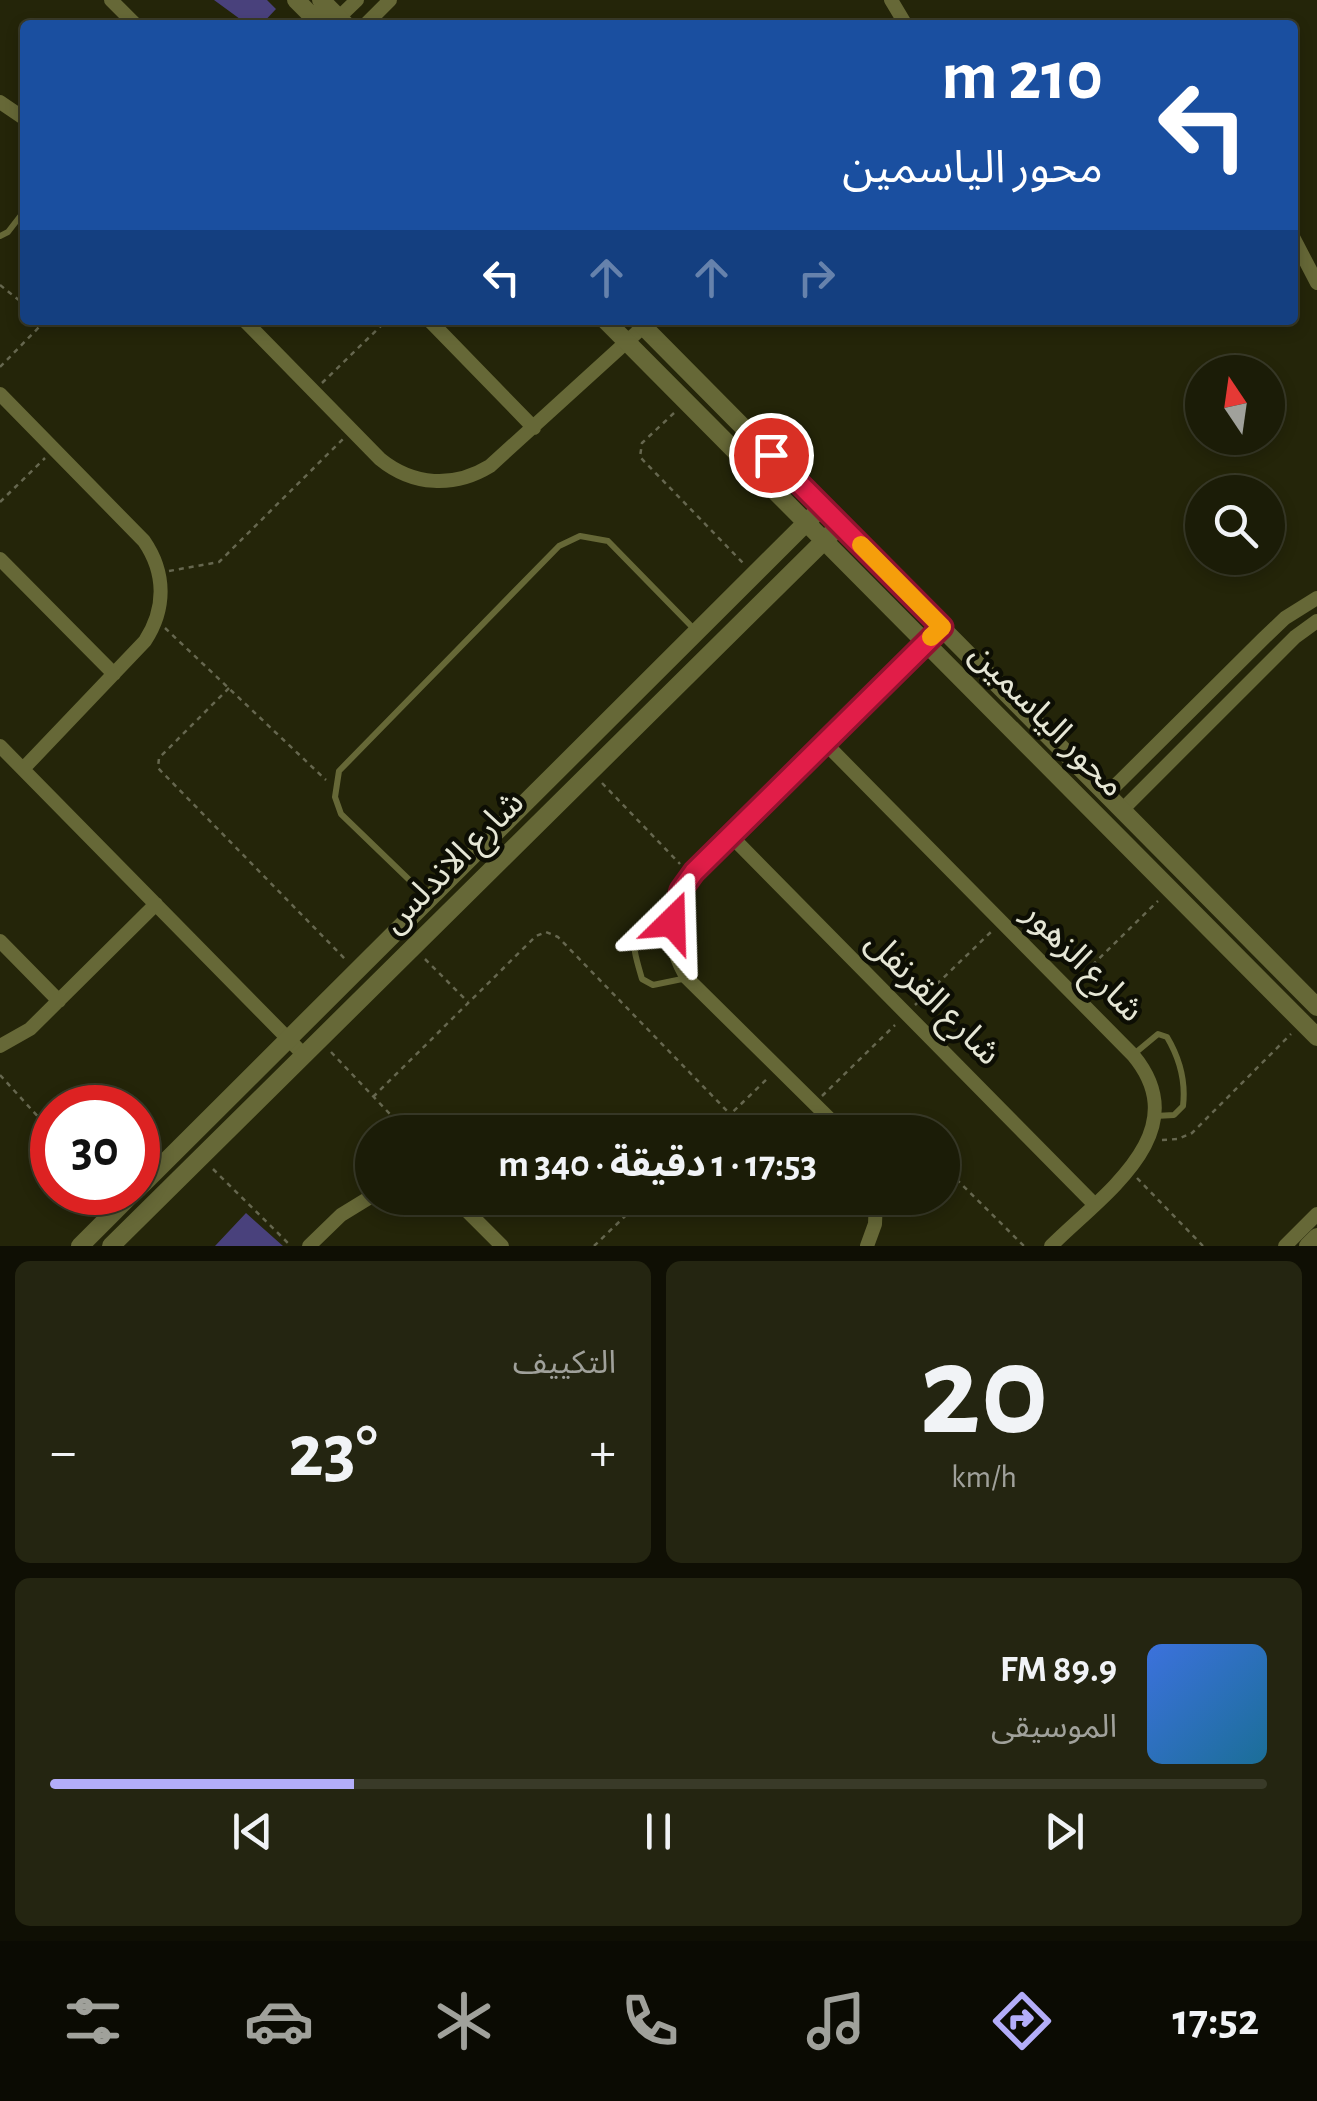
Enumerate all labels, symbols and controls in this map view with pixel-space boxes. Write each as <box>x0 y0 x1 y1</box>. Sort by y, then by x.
text: 210 m <box>941 42 1103 112</box>
icon: left <box>1138 60 1268 190</box>
text: محور الياسمين <box>842 146 1103 191</box>
icon: left <box>474 250 529 305</box>
icon: ahead <box>579 250 634 305</box>
icon: ahead <box>684 250 739 305</box>
icon: right <box>789 250 844 305</box>
north arrow <box>1185 355 1285 455</box>
map controls <box>1185 355 1285 575</box>
pin <box>729 413 814 498</box>
icon: arrive <box>744 428 799 483</box>
button: search <box>1185 475 1285 575</box>
street label: محور الياسمين <box>962 636 1131 805</box>
street label: شارع الاندلس <box>375 784 535 944</box>
position arrow <box>620 870 724 974</box>
street label: شارع الزهور <box>1011 895 1150 1034</box>
street label: شارع القرنفل <box>854 924 1007 1077</box>
speed limit sign: 30 <box>30 1085 160 1215</box>
text: 17:53 · 1 دقيقة · 340 m <box>498 1146 817 1184</box>
text: 20 <box>920 1328 1048 1458</box>
text: التكييف <box>513 1347 616 1379</box>
text: 23° <box>288 1415 378 1490</box>
text: − <box>50 1425 76 1480</box>
text: + <box>590 1425 616 1480</box>
text: km/h <box>951 1461 1017 1493</box>
text: 89.9 FM <box>1000 1651 1117 1689</box>
text: الموسيقى <box>991 1711 1117 1743</box>
icon: previous <box>225 1804 280 1859</box>
icon: pause <box>631 1804 686 1859</box>
icon: next <box>1037 1804 1092 1859</box>
icon: filters <box>58 1986 128 2056</box>
icon: car <box>244 1986 314 2056</box>
icon: climate <box>429 1986 499 2056</box>
icon: phone <box>615 1986 685 2056</box>
icon: music <box>801 1986 871 2056</box>
icon: directions <box>987 1986 1057 2056</box>
text: 17:52 <box>1173 1998 1259 2043</box>

